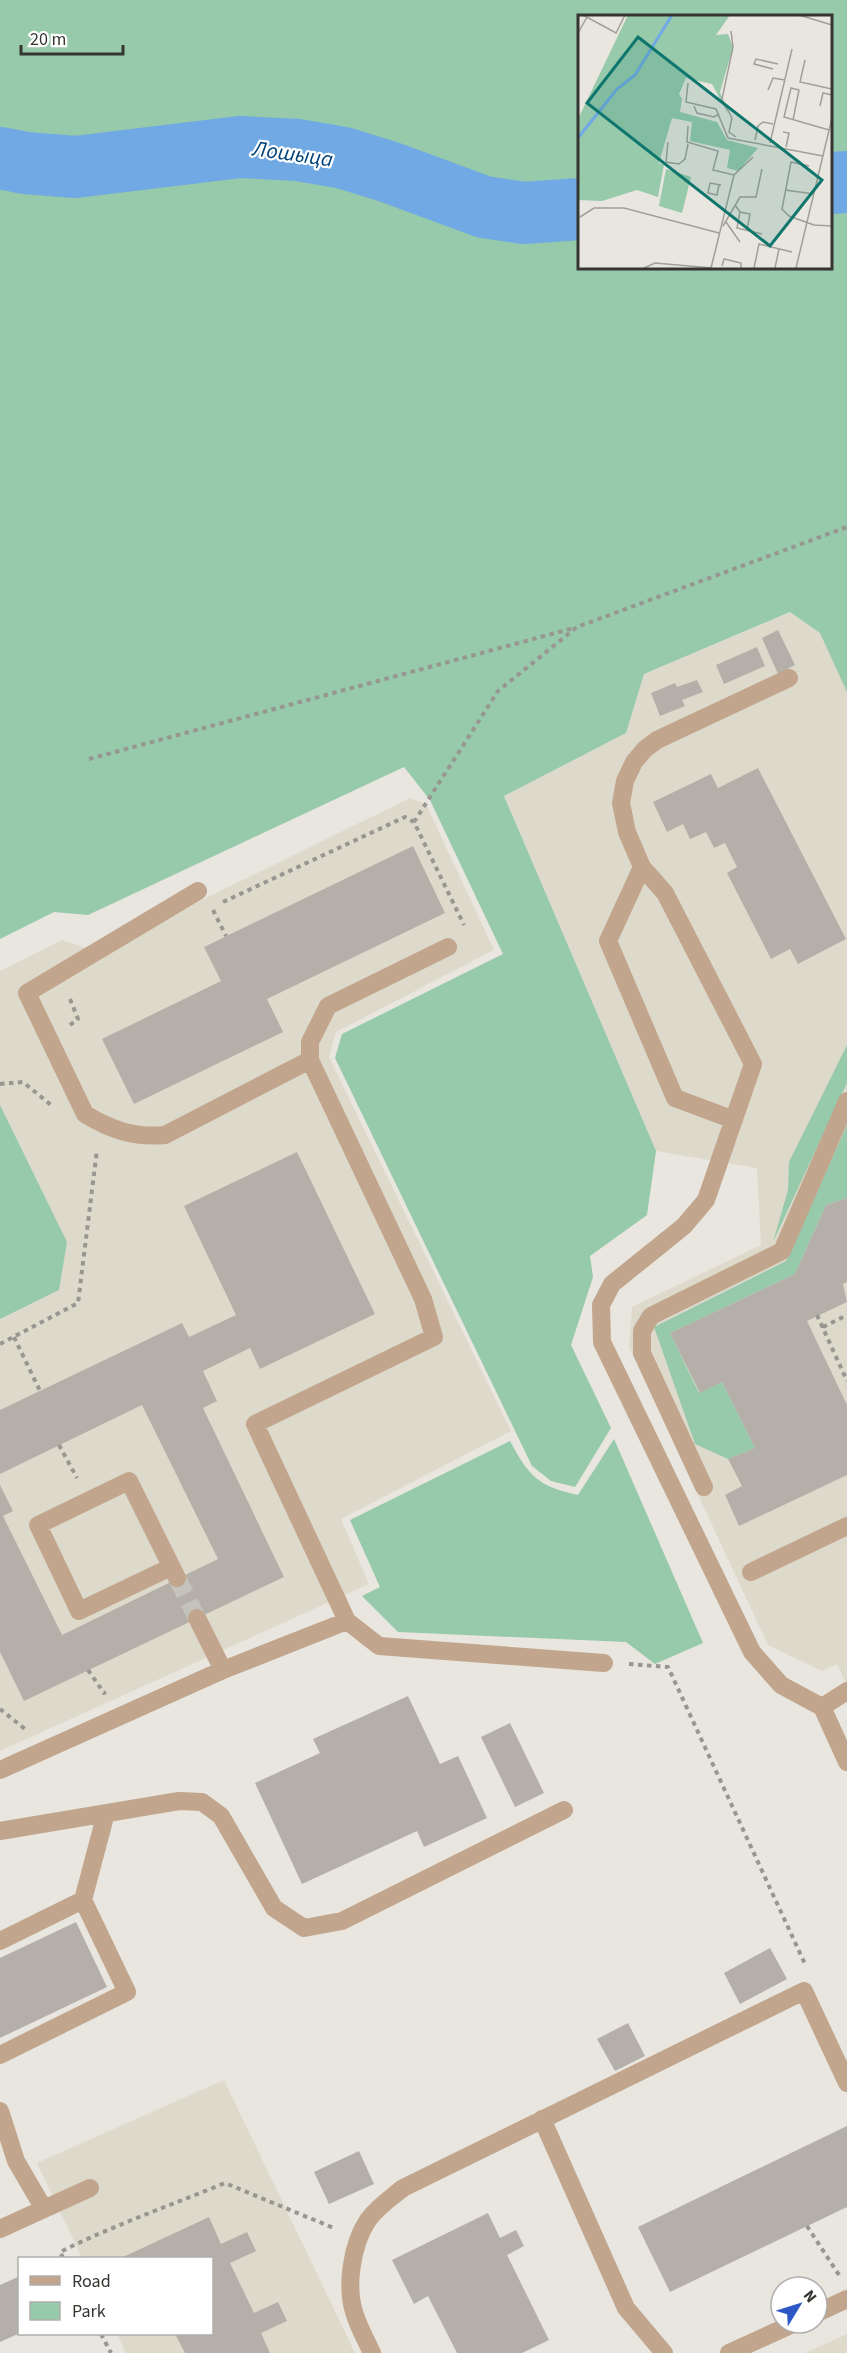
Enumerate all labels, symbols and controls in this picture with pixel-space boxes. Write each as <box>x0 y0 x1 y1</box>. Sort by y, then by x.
inset map <box>578 15 832 268</box>
scale bar <box>21 18 123 56</box>
text: 20 m <box>30 27 66 52</box>
water label: Лошыца <box>249 132 335 175</box>
legend <box>18 2257 213 2335</box>
text: Road <box>72 2269 111 2294</box>
north arrow <box>769 2275 829 2335</box>
text: N <box>798 2285 822 2307</box>
text: Park <box>72 2299 106 2324</box>

